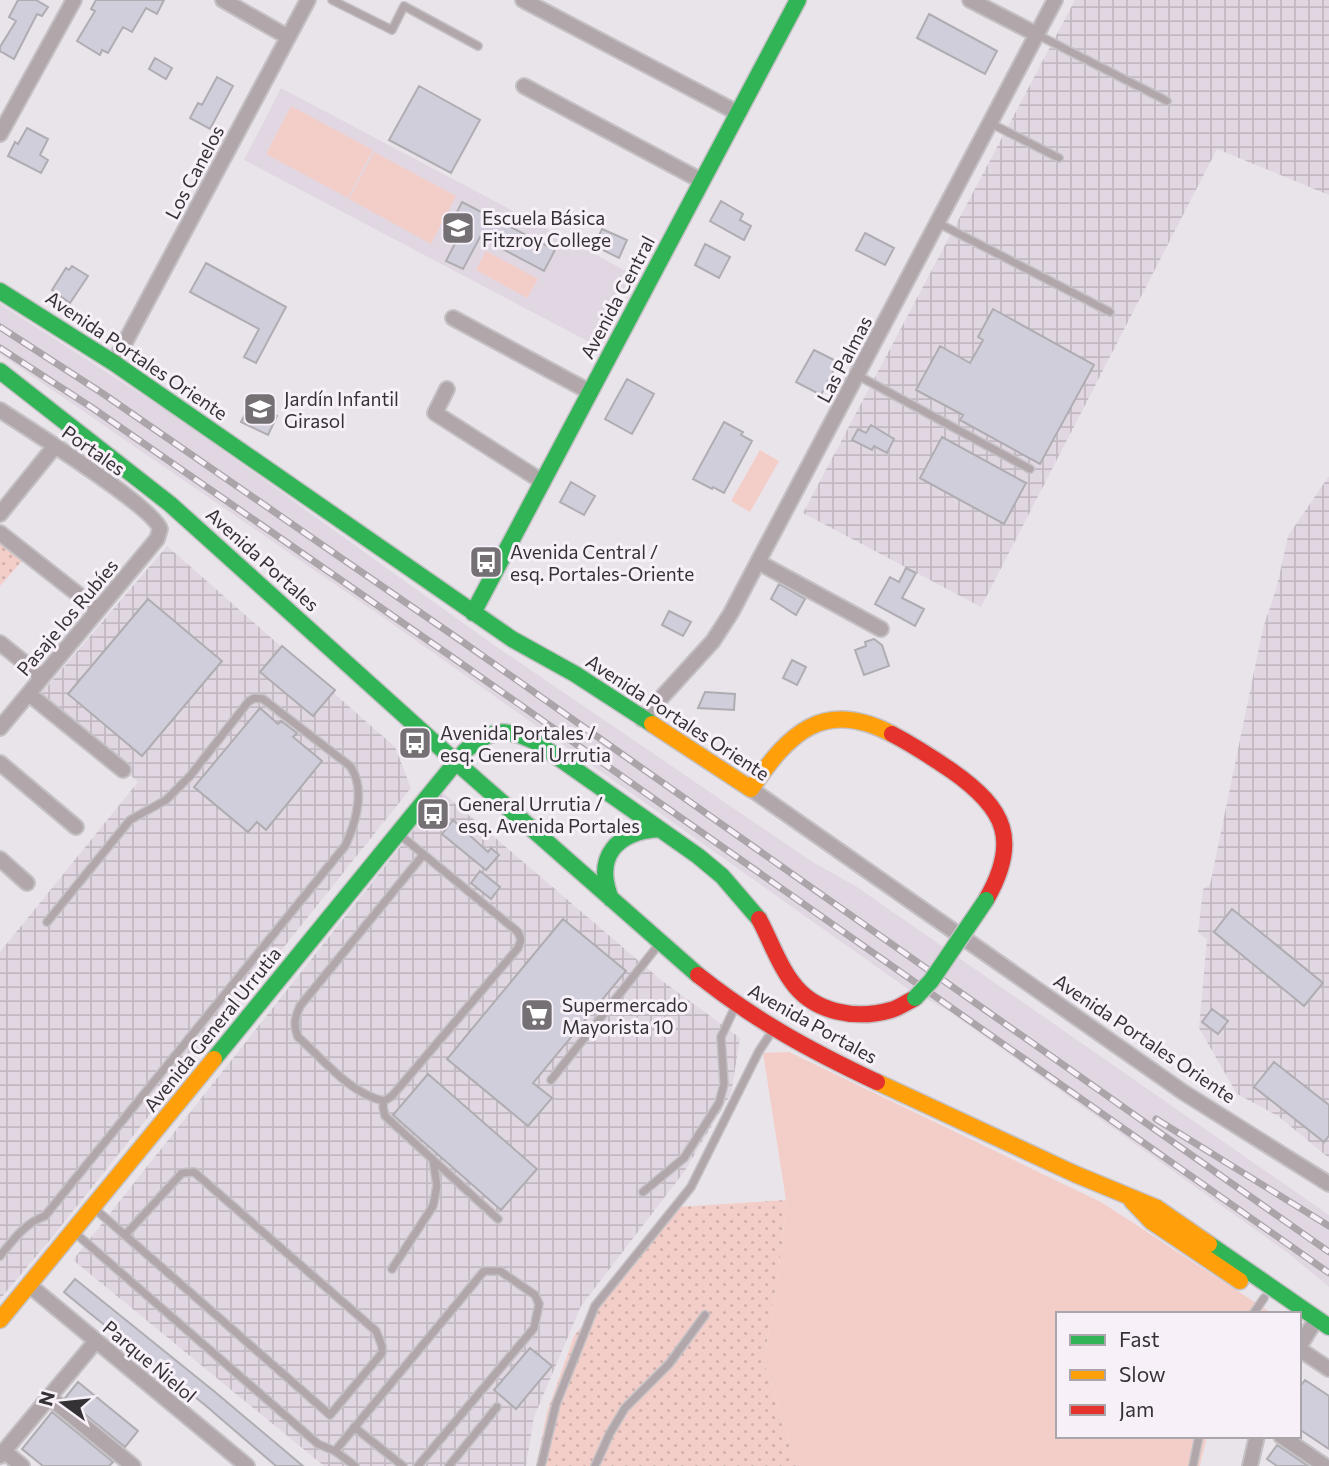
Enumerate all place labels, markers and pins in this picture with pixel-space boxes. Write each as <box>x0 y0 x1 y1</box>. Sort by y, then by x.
place label: Escuela Básica Fitzroy College <box>482 206 611 251</box>
school or university icon: Escuela Básica Fitzroy College <box>439 209 477 247</box>
place label: Jardín Infantil Girasol <box>284 387 399 432</box>
school or university icon: Jardín Infantil Girasol <box>241 390 279 428</box>
place label: Avenida Central / esq. Portales-Oriente <box>510 540 694 585</box>
bus stop icon: Avenida Central / esq. Portales-Oriente <box>467 543 505 581</box>
place label: Avenida Portales / esq. General Urrutia <box>440 721 611 766</box>
bus stop icon: Avenida Portales / esq. General Urrutia <box>396 724 434 762</box>
place label: General Urrutia / esq. Avenida Portales <box>458 792 640 837</box>
bus stop icon: General Urrutia / esq. Avenida Portales <box>414 795 452 833</box>
place label: Supermercado Mayorista 10 <box>562 993 688 1038</box>
supermarket icon: Supermercado Mayorista 10 <box>518 996 556 1034</box>

